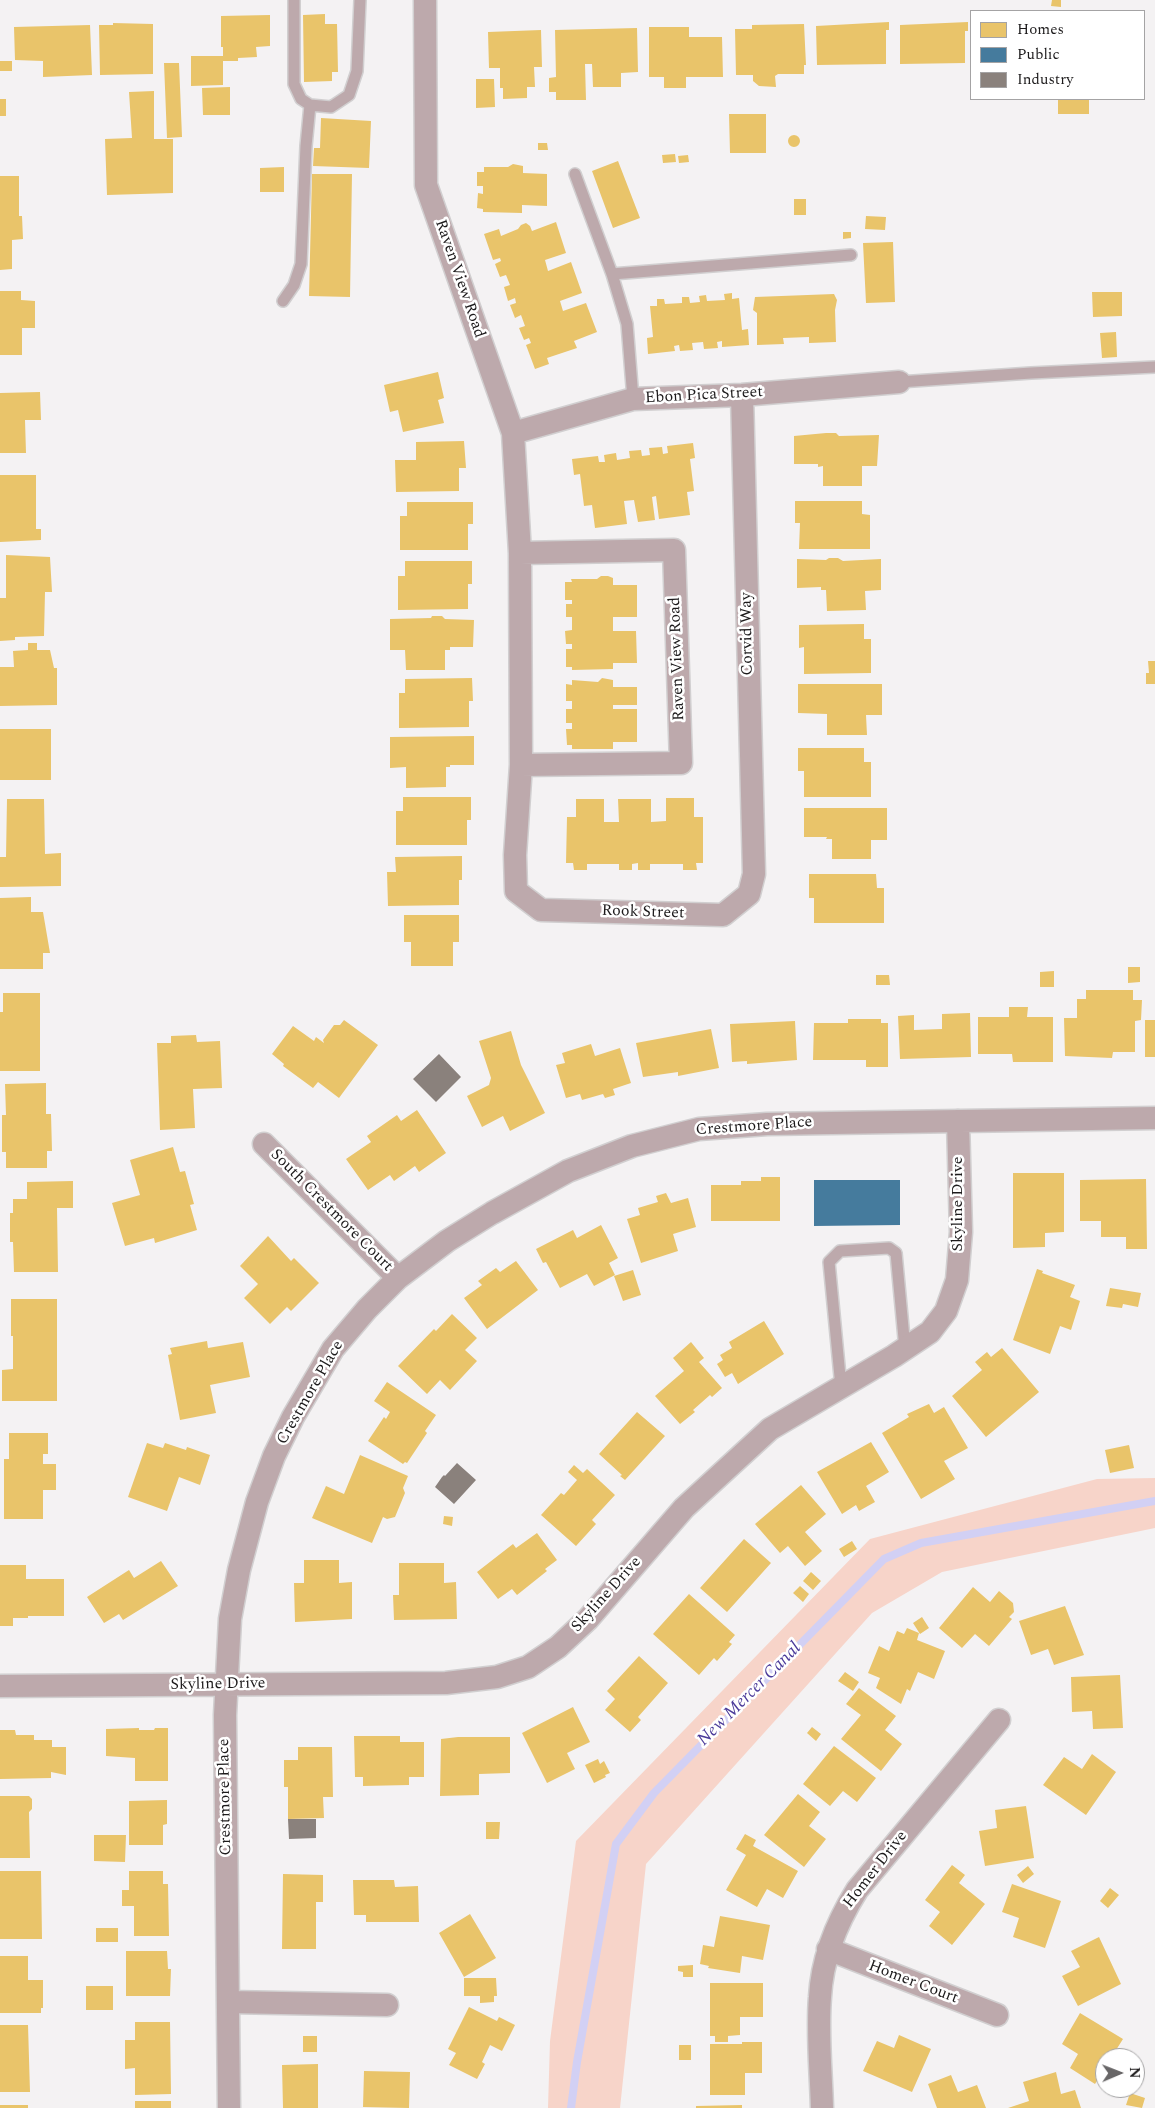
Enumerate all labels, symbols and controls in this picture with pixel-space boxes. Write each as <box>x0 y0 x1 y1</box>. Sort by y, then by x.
legend <box>970 10 1145 100</box>
text: Homes <box>1017 18 1064 41</box>
text: Public <box>1017 43 1060 66</box>
text: Industry <box>1017 68 1073 91</box>
street label: Raven View Road <box>430 217 488 341</box>
street label: Ebon Pica Street <box>645 383 763 409</box>
street label: Corvid Way <box>738 592 758 676</box>
street label: Raven View Road <box>666 597 690 721</box>
street label: Rook Street <box>601 902 685 924</box>
street label: Crestmore Place <box>695 1113 813 1141</box>
street label: South Crestmore Court <box>266 1146 396 1276</box>
street label: Skyline Drive <box>949 1156 969 1252</box>
street label: Crestmore Place <box>273 1338 349 1448</box>
street label: Skyline Drive <box>568 1553 646 1637</box>
water label: New Mercer Canal <box>694 1639 806 1751</box>
street label: Skyline Drive <box>170 1675 266 1695</box>
street label: Crestmore Place <box>215 1738 237 1856</box>
street label: Homer Drive <box>840 1828 912 1912</box>
street label: Homer Court <box>865 1957 961 2009</box>
north arrow <box>1095 2048 1145 2098</box>
text: N <box>1124 2067 1145 2079</box>

